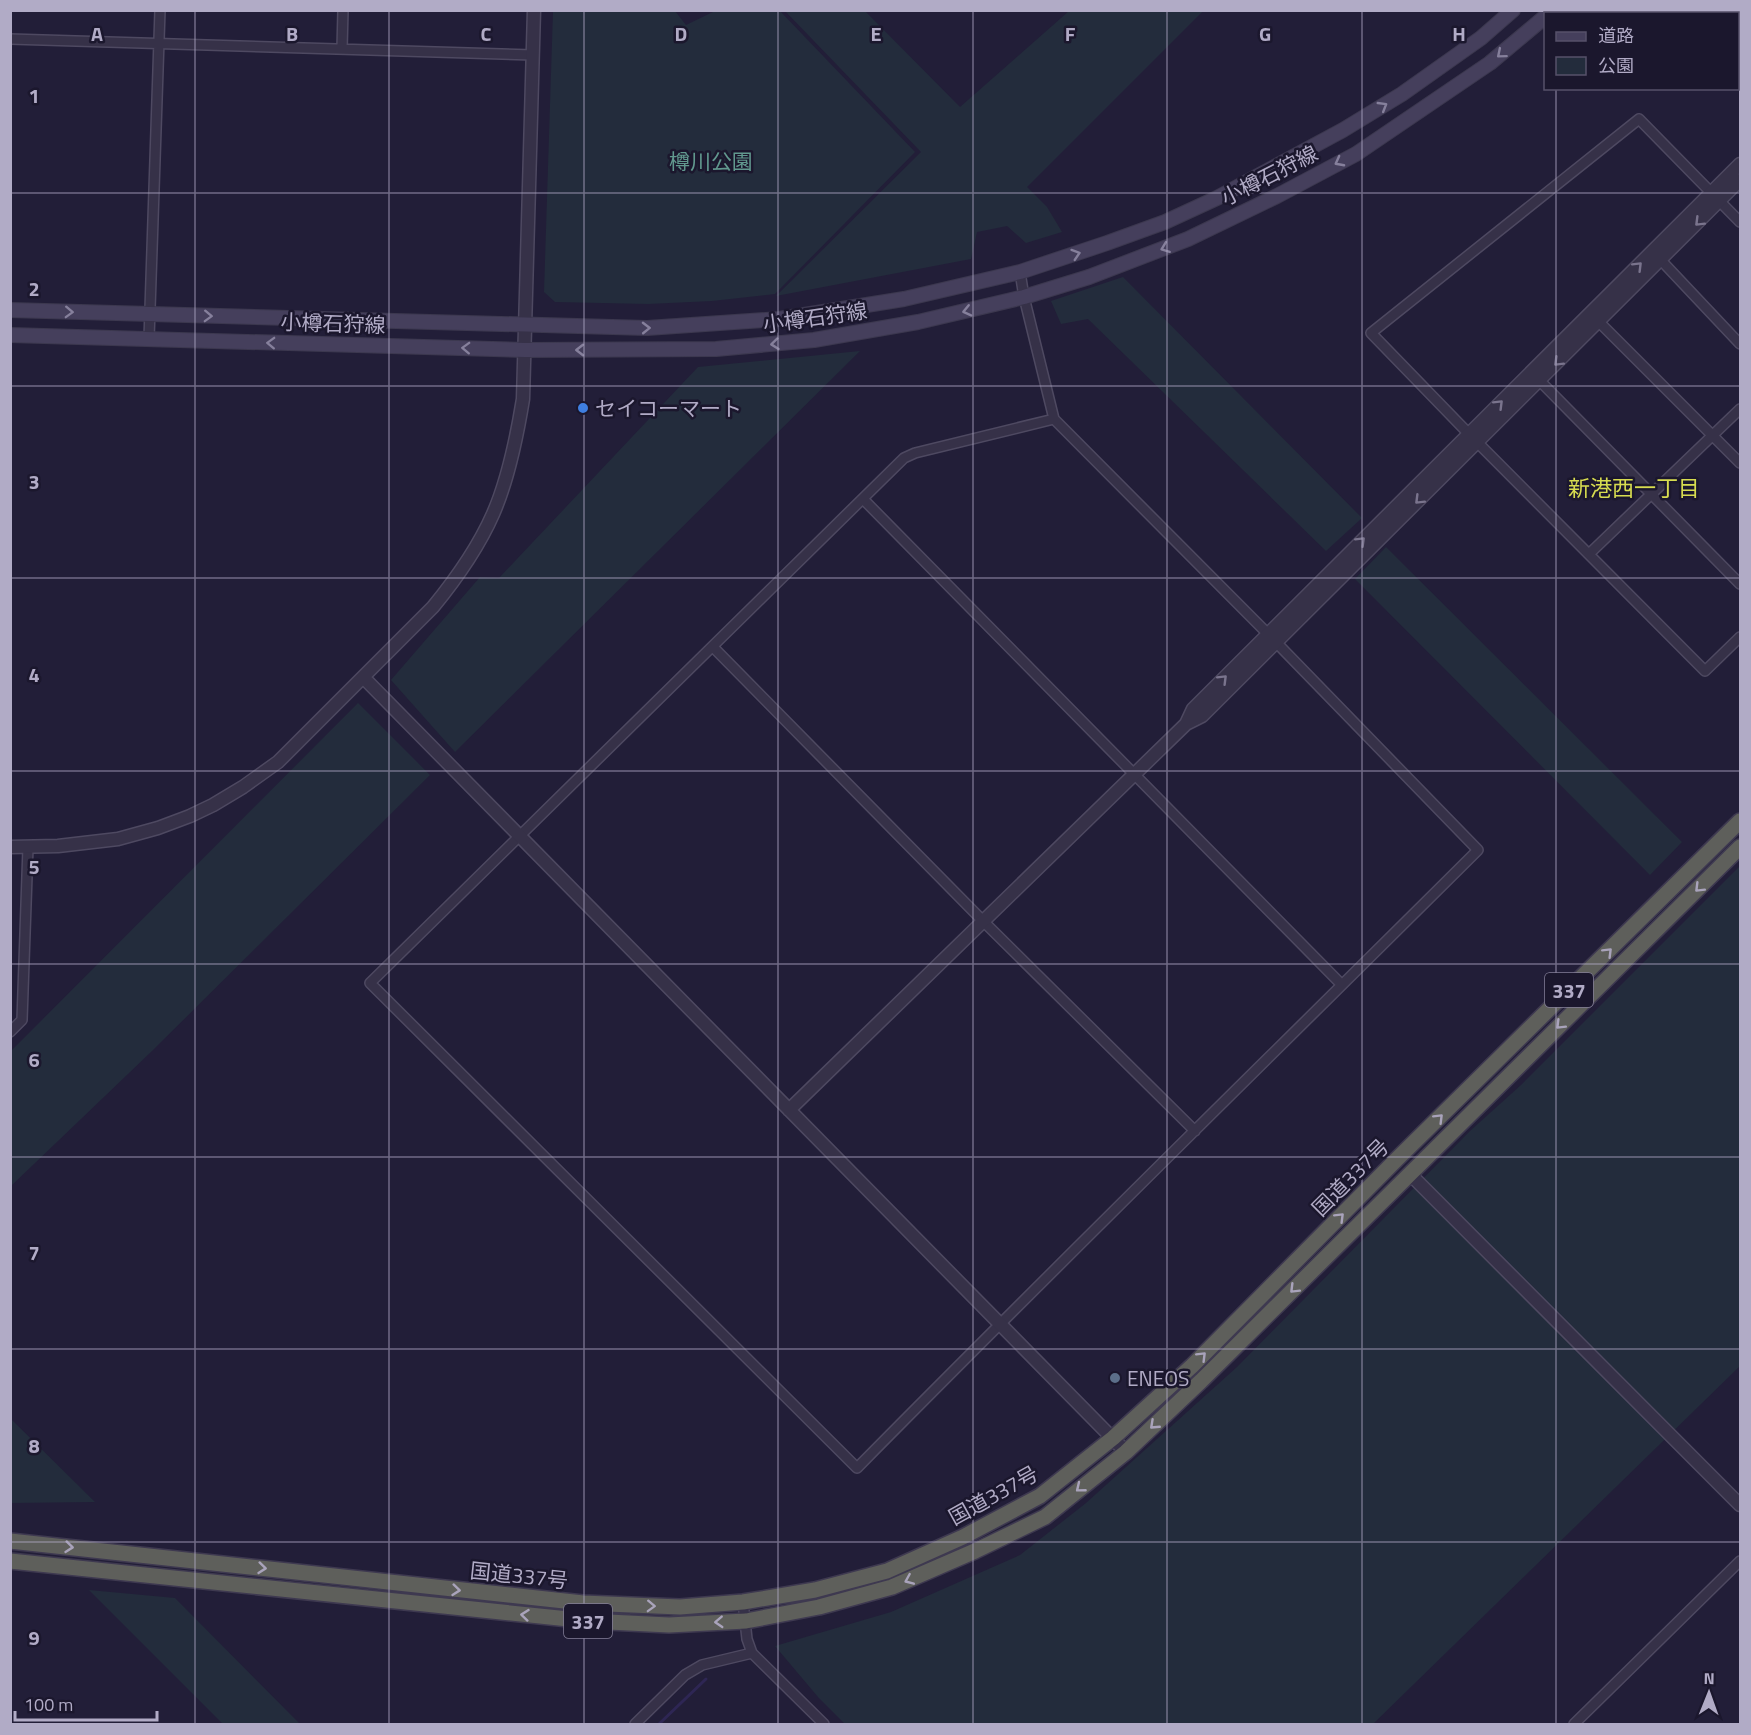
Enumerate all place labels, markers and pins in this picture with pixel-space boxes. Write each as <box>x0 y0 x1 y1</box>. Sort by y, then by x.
place label: セイコーマート <box>595 392 742 424</box>
marker: セイコーマート <box>576 401 590 415</box>
place label: ENEOS <box>1127 1362 1190 1394</box>
marker: ENEOS <box>1108 1371 1122 1385</box>

